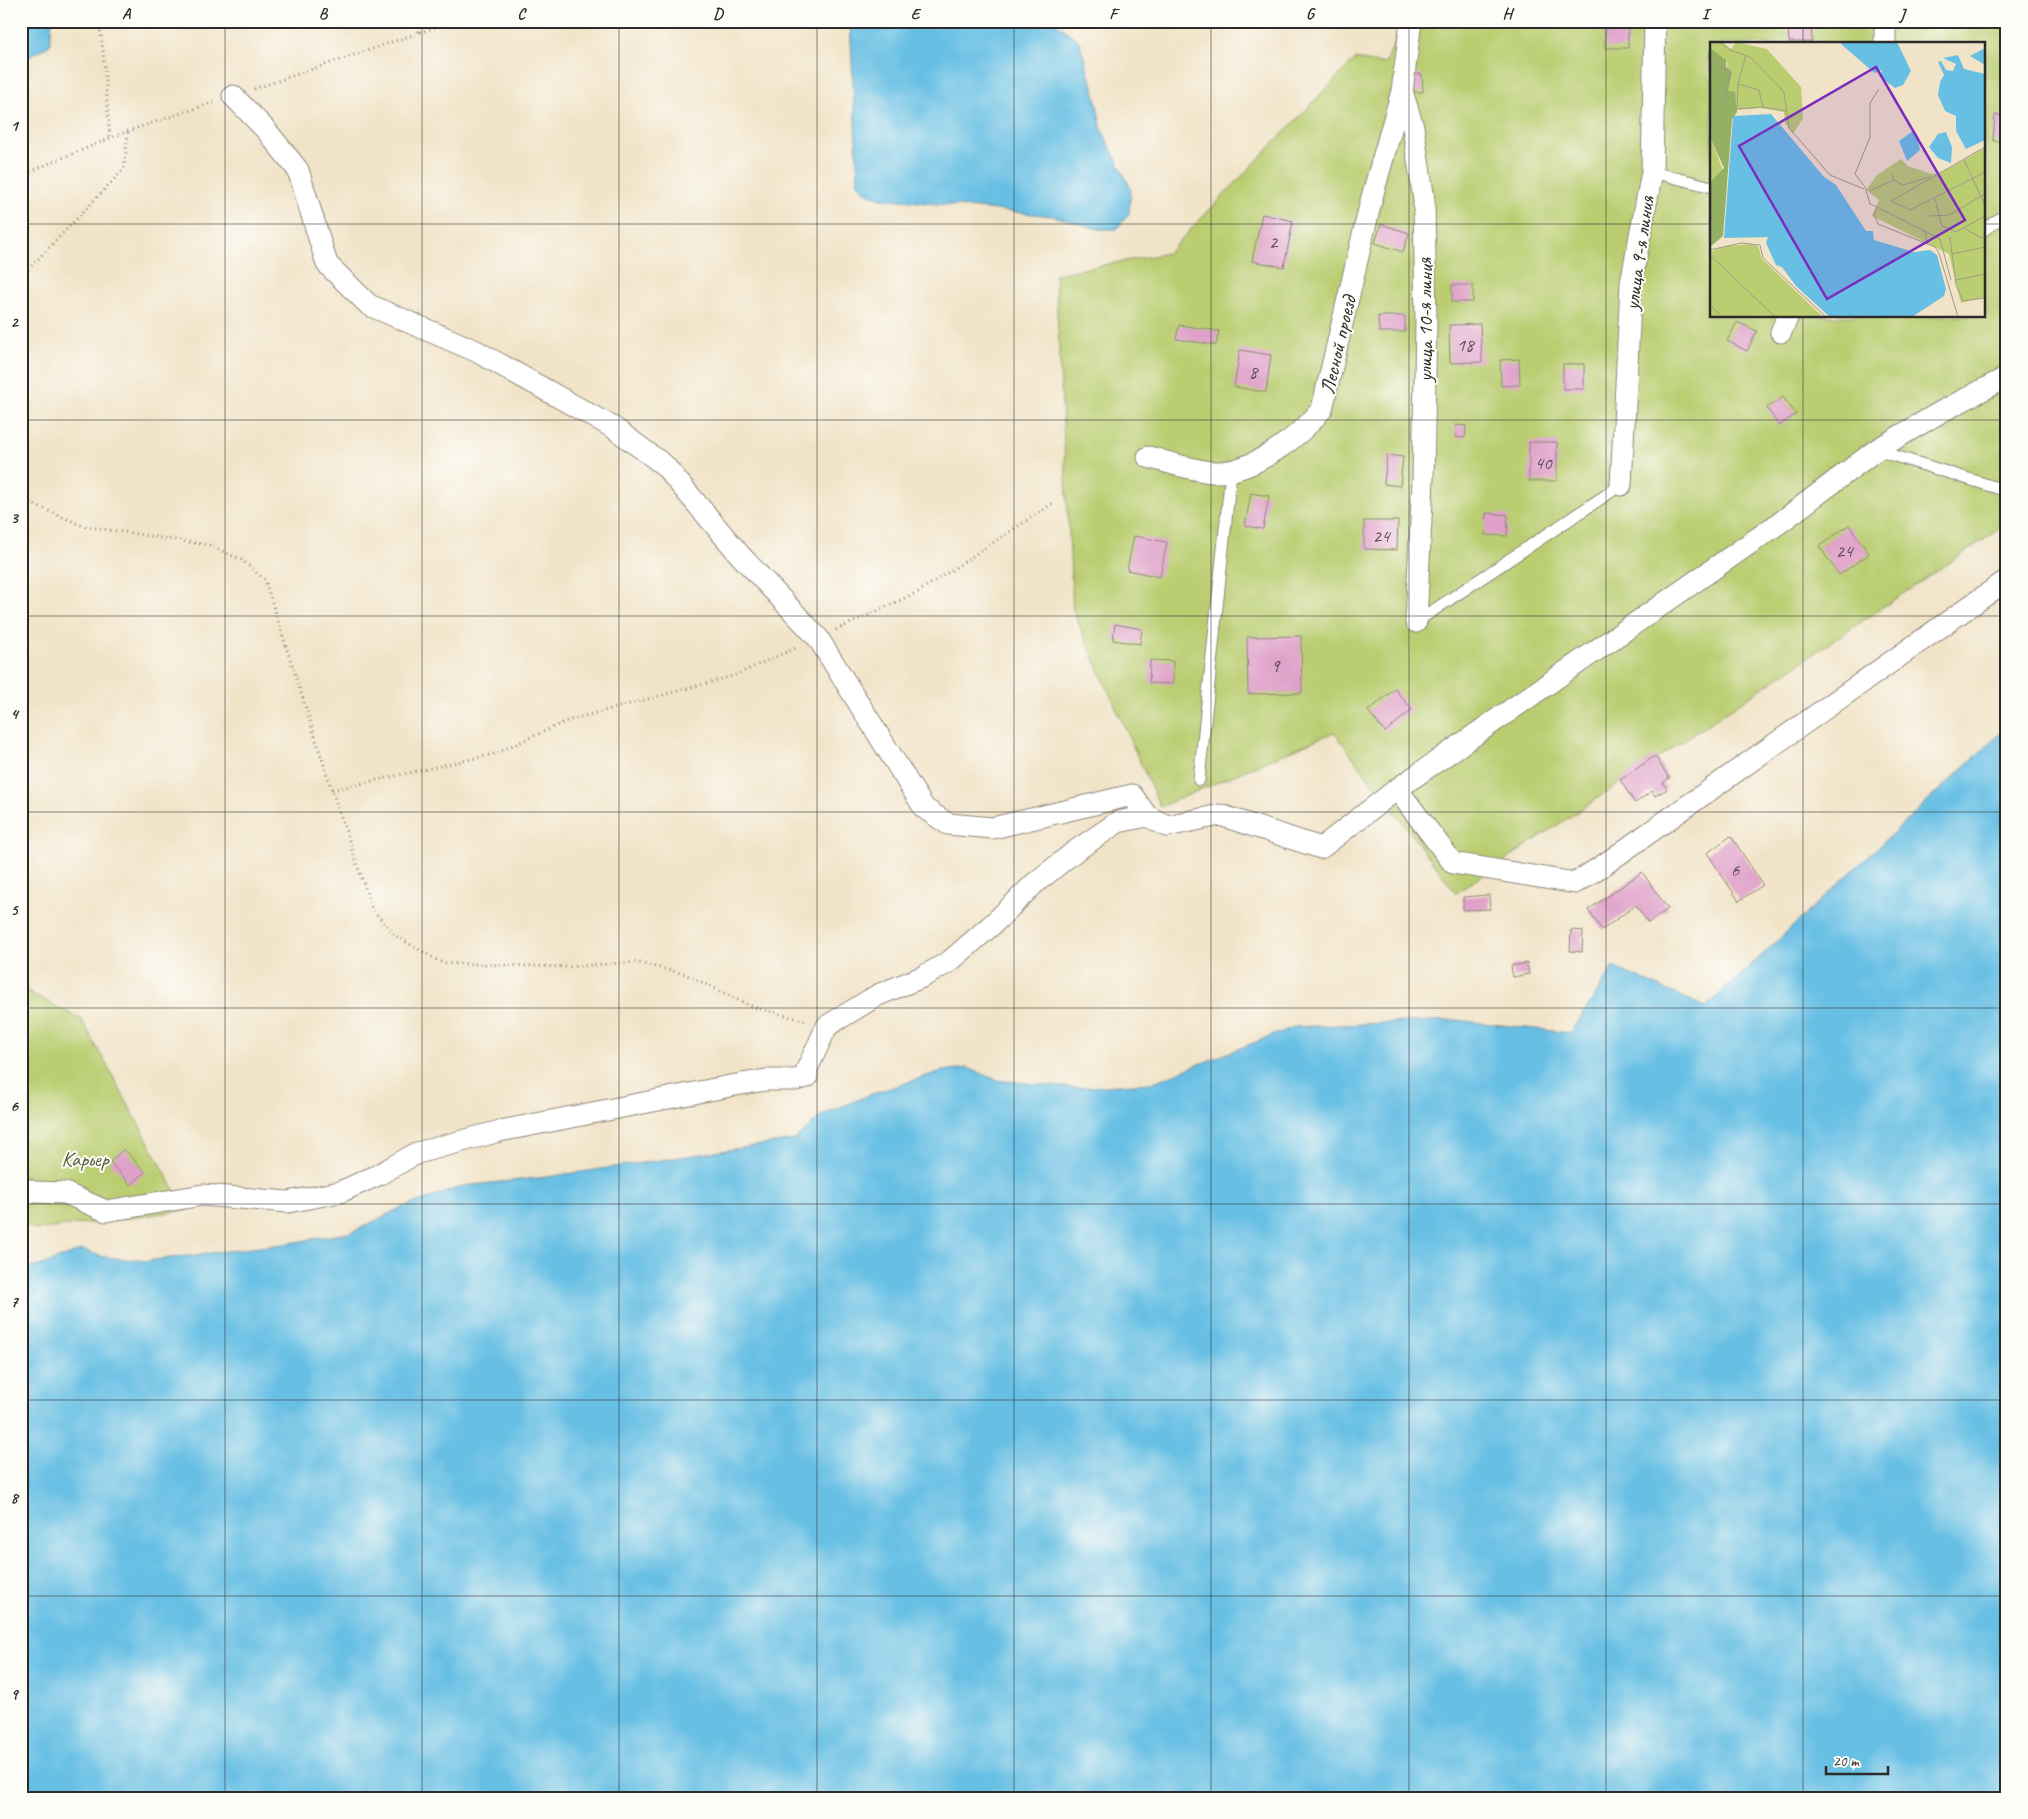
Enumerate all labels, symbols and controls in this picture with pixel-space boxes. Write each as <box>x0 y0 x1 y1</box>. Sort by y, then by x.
text: A <box>122 4 132 24</box>
text: B <box>319 4 329 24</box>
text: C <box>517 4 527 24</box>
text: D <box>713 4 724 24</box>
text: E <box>911 4 922 24</box>
text: F <box>1109 4 1120 24</box>
text: G <box>1306 4 1316 24</box>
text: H <box>1502 4 1514 24</box>
text: I <box>1702 4 1712 24</box>
text: J <box>1898 4 1907 24</box>
inset map <box>1710 42 1986 318</box>
text: 1 <box>10 116 19 136</box>
street label: улица 9-я линия <box>1618 193 1660 314</box>
house number: 2 <box>1269 230 1279 254</box>
street label: улица 10-я линия <box>1412 257 1438 384</box>
street label: Лесной проезд <box>1314 291 1362 397</box>
text: 2 <box>10 312 19 332</box>
house number: 18 <box>1456 333 1476 357</box>
house number: 8 <box>1249 360 1260 384</box>
house number: 40 <box>1534 451 1553 475</box>
text: 3 <box>10 508 19 528</box>
house number: 24 <box>1372 524 1392 548</box>
house number: 24 <box>1835 539 1855 563</box>
house number: 9 <box>1271 654 1281 678</box>
text: 4 <box>10 704 19 724</box>
house number: 6 <box>1731 858 1741 882</box>
text: 5 <box>11 900 20 920</box>
text: 6 <box>10 1096 19 1116</box>
park label: Карьер <box>61 1146 111 1172</box>
text: 7 <box>10 1292 19 1312</box>
text: 8 <box>10 1488 19 1508</box>
text: 9 <box>10 1684 19 1704</box>
scale bar <box>1826 1744 1888 1776</box>
text: 20 m <box>1833 1752 1860 1771</box>

